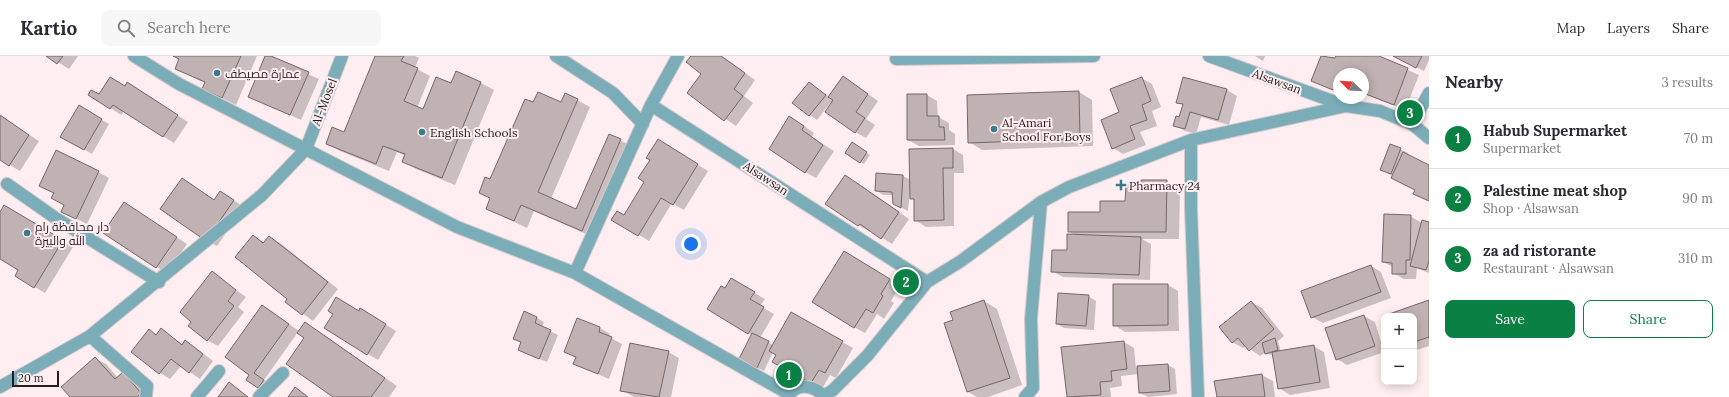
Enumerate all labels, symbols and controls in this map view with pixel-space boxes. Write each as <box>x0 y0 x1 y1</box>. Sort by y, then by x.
search box <box>101 10 381 46</box>
text: Kartio <box>20 16 77 40</box>
icon: search <box>115 17 137 39</box>
text: Search here <box>147 18 231 37</box>
text: Map <box>1557 19 1585 37</box>
text: Layers <box>1607 19 1650 37</box>
text: Share <box>1672 19 1709 37</box>
street label: Alsawsan <box>1250 65 1304 97</box>
place label: عمارة مصيطف <box>225 66 300 81</box>
marker: عمارة مصيطف <box>212 68 222 78</box>
north arrow <box>1333 68 1369 104</box>
text: Nearby <box>1445 71 1503 93</box>
text: 3 results <box>1661 74 1713 91</box>
street label: Al-Mosel <box>308 76 340 129</box>
pin: 3 <box>1397 98 1423 128</box>
place label: Al-Amari School For Boys <box>1001 115 1091 144</box>
text: Habub Supermarket <box>1483 121 1627 140</box>
marker: Al-Amari School For Boys <box>989 124 999 134</box>
place label: English Schools <box>430 125 518 140</box>
marker: English Schools <box>417 127 427 137</box>
text: 1 <box>1455 130 1461 147</box>
text: 70 m <box>1684 130 1713 147</box>
text: Supermarket <box>1483 140 1561 157</box>
street label: Alsawsan <box>740 157 791 198</box>
place label: Pharmacy 24 <box>1129 178 1201 193</box>
marker: Pharmacy 24 <box>1116 180 1126 190</box>
text: Palestine meat shop <box>1483 181 1627 200</box>
text: 2 <box>1455 190 1461 207</box>
text: 90 m <box>1682 190 1713 207</box>
text: Shop · Alsawsan <box>1483 200 1579 217</box>
place label: دار محافظة رام الله والبيرة <box>35 219 109 248</box>
marker: دار محافظة رام الله والبيرة <box>22 228 32 238</box>
your location <box>681 234 701 254</box>
text: za ad ristorante <box>1483 241 1596 260</box>
text: 3 <box>1454 250 1462 267</box>
text: 310 m <box>1678 250 1713 267</box>
text: Restaurant · Alsawsan <box>1483 260 1614 277</box>
pin: 2 <box>893 267 919 297</box>
button: Save <box>1445 300 1575 338</box>
button: Share <box>1583 300 1713 338</box>
map controls <box>1381 313 1417 385</box>
button: + <box>1381 313 1417 349</box>
button: − <box>1381 349 1417 385</box>
pin: 1 <box>776 360 802 390</box>
scale bar <box>12 369 59 388</box>
text: 20 m <box>18 371 43 385</box>

